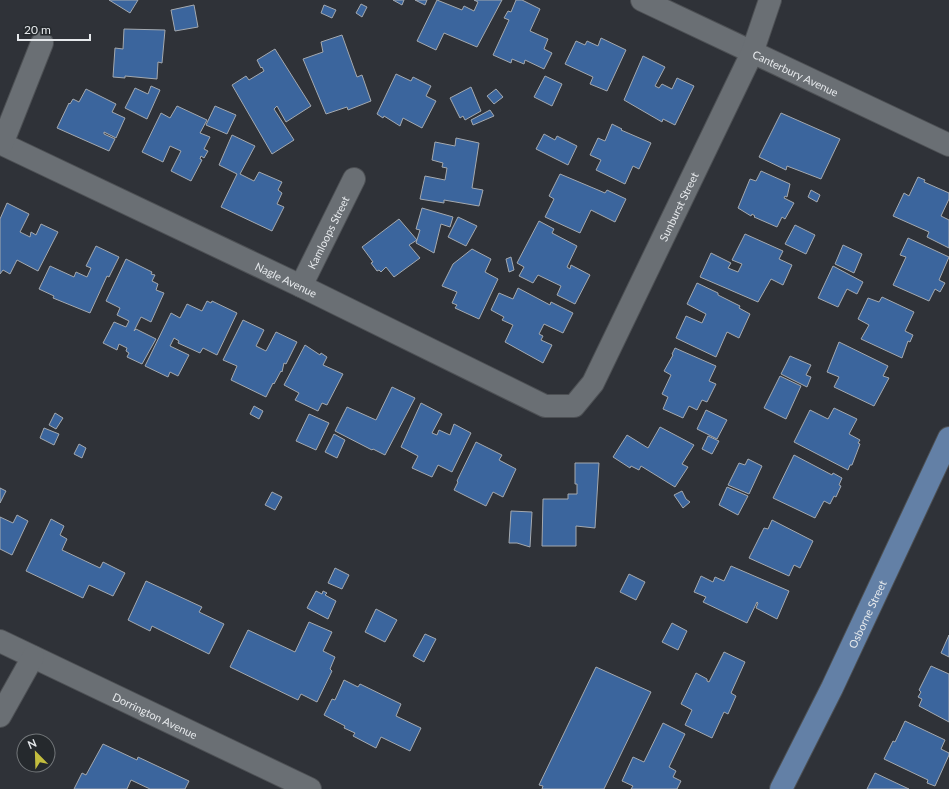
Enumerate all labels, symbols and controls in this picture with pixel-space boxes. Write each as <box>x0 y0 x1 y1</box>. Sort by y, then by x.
scale bar <box>18 16 90 42</box>
text: 20 m <box>24 22 51 37</box>
street label: Canterbury Avenue <box>751 47 841 98</box>
street label: Sunburst Street <box>656 170 700 243</box>
street label: Kamloops Street <box>304 194 351 271</box>
street label: Nagle Avenue <box>253 259 319 299</box>
street label: Osborne Street <box>845 578 888 650</box>
street label: Dorrington Avenue <box>111 689 200 741</box>
north arrow <box>16 733 56 773</box>
text: N <box>25 736 38 751</box>

